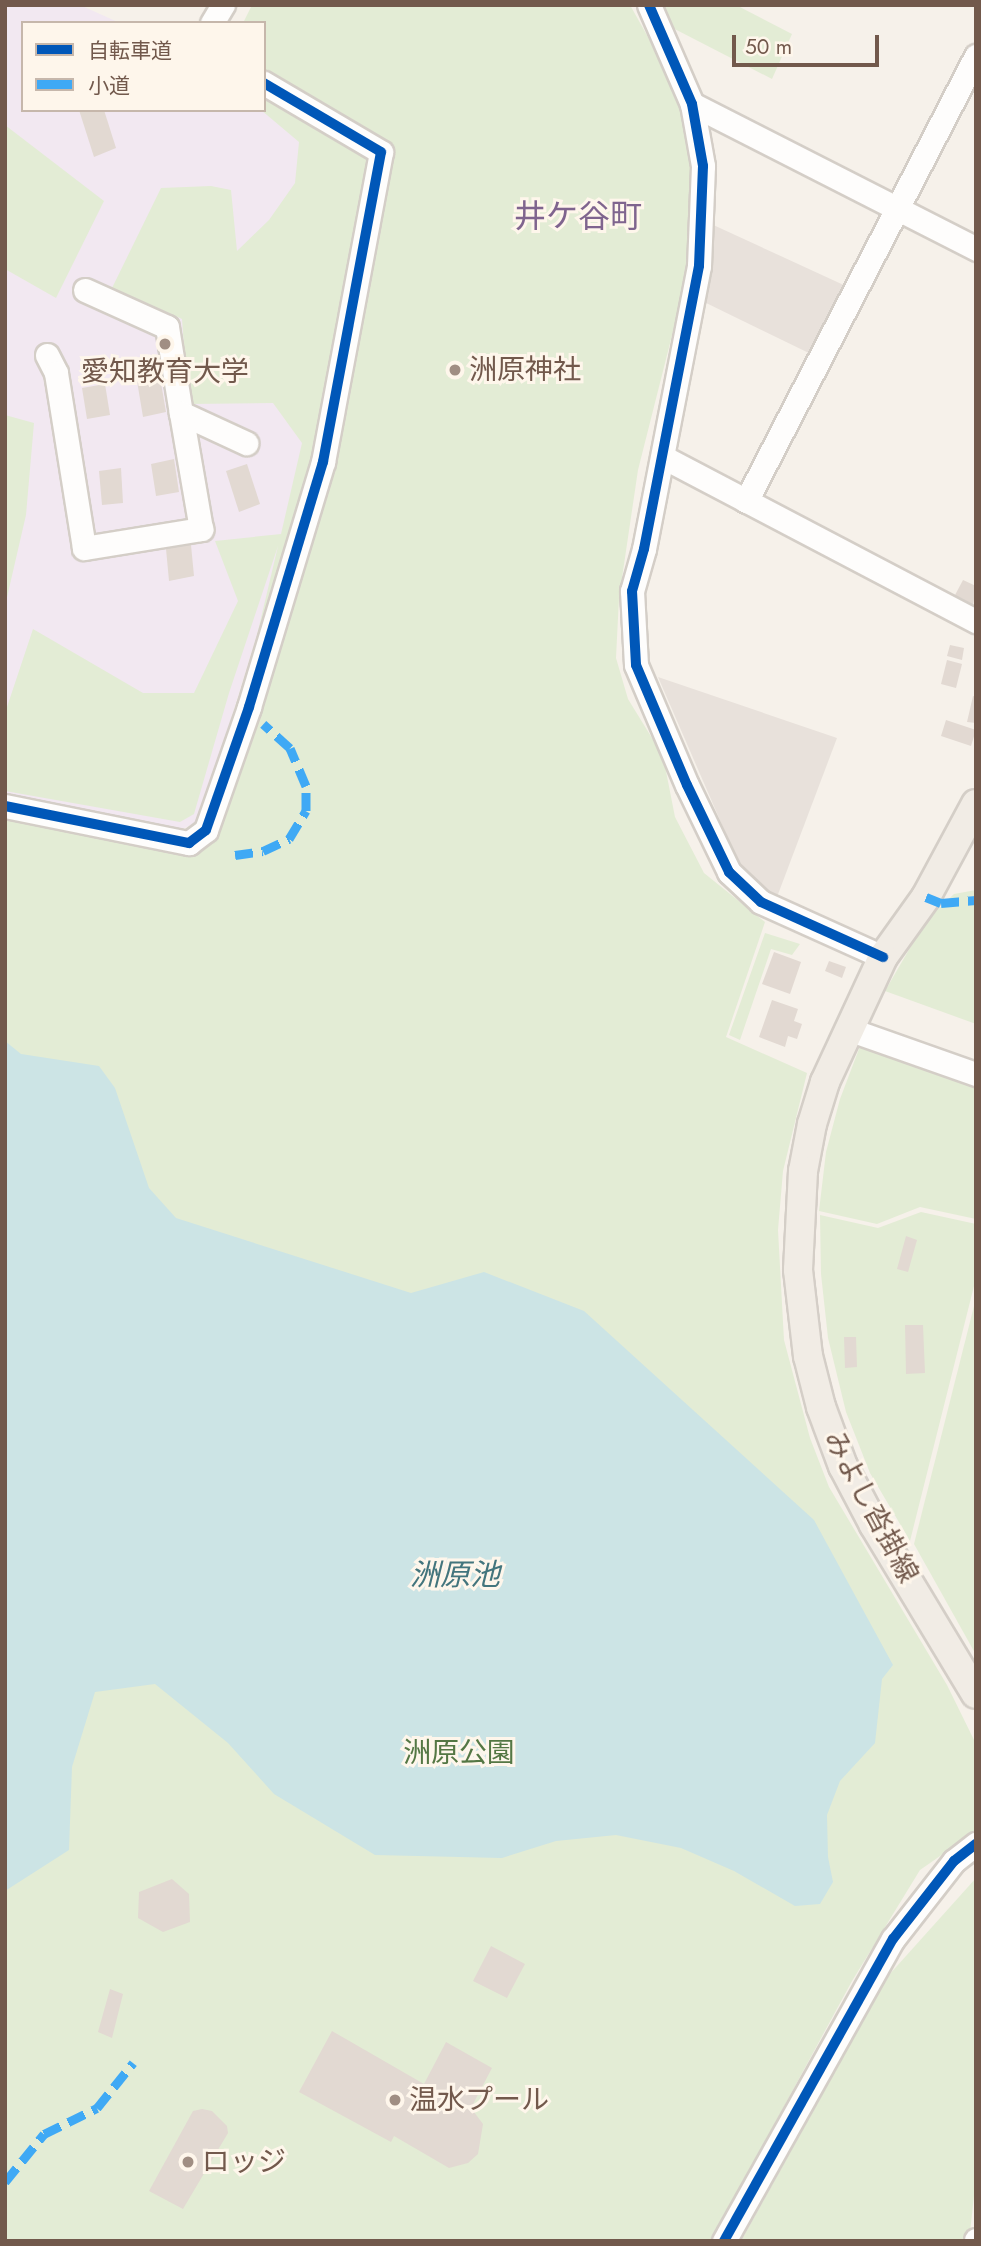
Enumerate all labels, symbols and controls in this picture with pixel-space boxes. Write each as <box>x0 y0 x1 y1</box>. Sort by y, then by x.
legend <box>21 21 266 112</box>
scale bar <box>736 21 883 65</box>
text: 50 m <box>745 32 792 62</box>
text: 自転車道 <box>88 36 172 66</box>
text: 小道 <box>88 71 130 101</box>
district label: 井ケ谷町 <box>514 197 642 235</box>
marker: 愛知教育大学 <box>157 336 173 352</box>
place label: 洲原神社 <box>469 353 581 387</box>
place label: 愛知教育大学 <box>81 355 249 389</box>
marker: 洲原神社 <box>447 362 463 378</box>
street label: みよし沓掛線 <box>817 1425 925 1589</box>
water label: 洲原池 <box>410 1557 500 1593</box>
park label: 洲原公園 <box>403 1736 515 1770</box>
place label: 温水プール <box>409 2083 549 2117</box>
marker: 温水プール <box>387 2092 403 2108</box>
place label: ロッジ <box>202 2145 286 2179</box>
marker: ロッジ <box>180 2154 196 2170</box>

